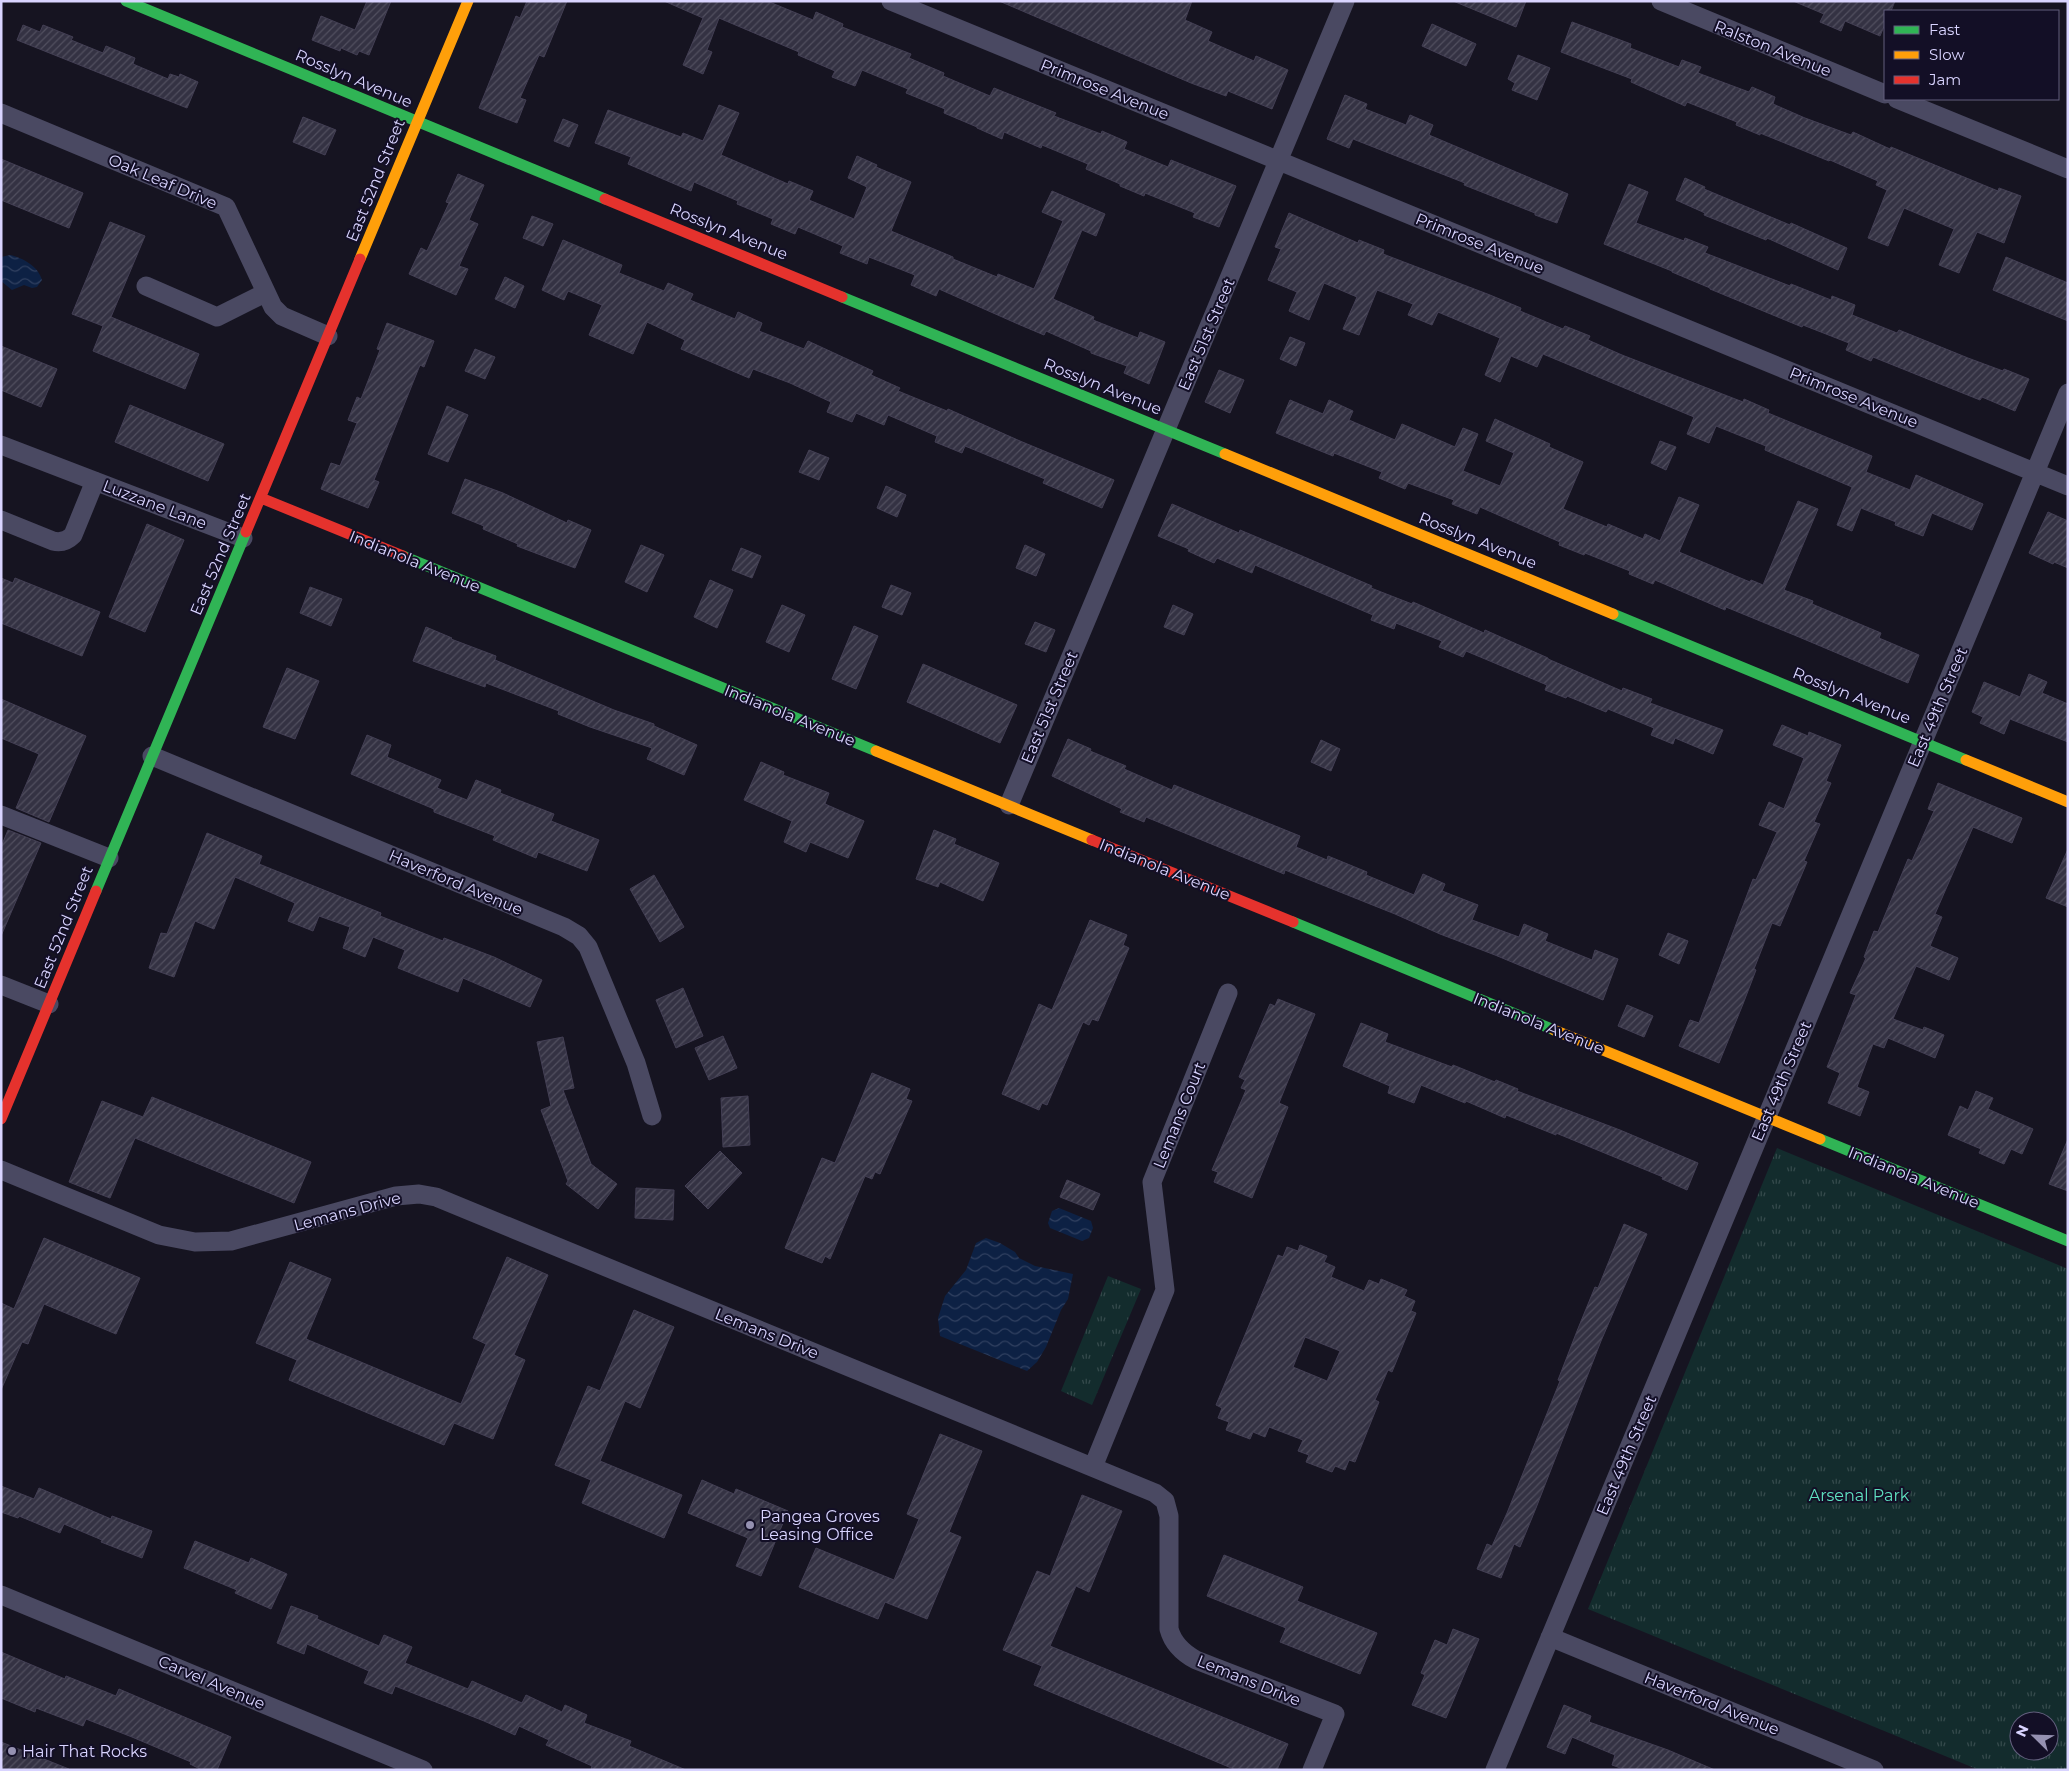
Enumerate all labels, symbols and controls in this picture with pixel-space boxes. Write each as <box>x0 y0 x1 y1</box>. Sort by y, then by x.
legend <box>1884 10 2059 100</box>
street label: Ralston Avenue <box>1711 16 1834 81</box>
text: Fast <box>1929 20 1960 39</box>
street label: Rosslyn Avenue <box>292 45 415 112</box>
text: Slow <box>1929 45 1965 64</box>
street label: Primrose Avenue <box>1038 55 1172 124</box>
text: Jam <box>1928 70 1961 89</box>
street label: East 52nd Street <box>342 116 409 244</box>
street label: Oak Leaf Drive <box>106 150 220 213</box>
street label: Rosslyn Avenue <box>667 199 791 264</box>
street label: Primrose Avenue <box>1413 209 1547 278</box>
street label: East 51st Street <box>1174 275 1239 393</box>
street label: Rosslyn Avenue <box>1041 354 1165 419</box>
street label: Primrose Avenue <box>1787 363 1921 432</box>
street label: Luzzane Lane <box>100 476 210 533</box>
street label: East 52nd Street <box>186 490 255 618</box>
street label: Rosslyn Avenue <box>1416 508 1540 573</box>
street label: Indianola Avenue <box>347 527 483 596</box>
street label: East 49th Street <box>1904 644 1972 770</box>
street label: East 51st Street <box>1017 648 1082 766</box>
street label: Rosslyn Avenue <box>1790 663 1914 728</box>
street label: Indianola Avenue <box>722 681 858 750</box>
street label: Indianola Avenue <box>1097 835 1233 904</box>
street label: Haverford Avenue <box>386 846 526 919</box>
street label: East 52nd Street <box>30 863 97 991</box>
street label: Indianola Avenue <box>1471 989 1607 1058</box>
street label: East 49th Street <box>1748 1018 1816 1144</box>
street label: Lemans Court <box>1149 1059 1210 1171</box>
street label: Indianola Avenue <box>1846 1143 1982 1212</box>
street label: Lemans Drive <box>291 1188 403 1235</box>
street label: Lemans Drive <box>712 1304 821 1363</box>
street label: East 49th Street <box>1593 1392 1661 1518</box>
park label: Arsenal Park <box>1809 1486 1910 1505</box>
place label: Pangea Groves Leasing Office <box>760 1507 880 1544</box>
marker: Pangea Groves Leasing Office <box>744 1519 756 1531</box>
street label: Carvel Avenue <box>155 1651 268 1714</box>
street label: Lemans Drive <box>1194 1651 1303 1710</box>
street label: Haverford Avenue <box>1642 1668 1782 1739</box>
north arrow <box>2009 1711 2059 1761</box>
text: N <box>2012 1722 2033 1740</box>
place label: Hair That Rocks <box>22 1742 147 1761</box>
marker: Hair That Rocks <box>6 1745 18 1757</box>

